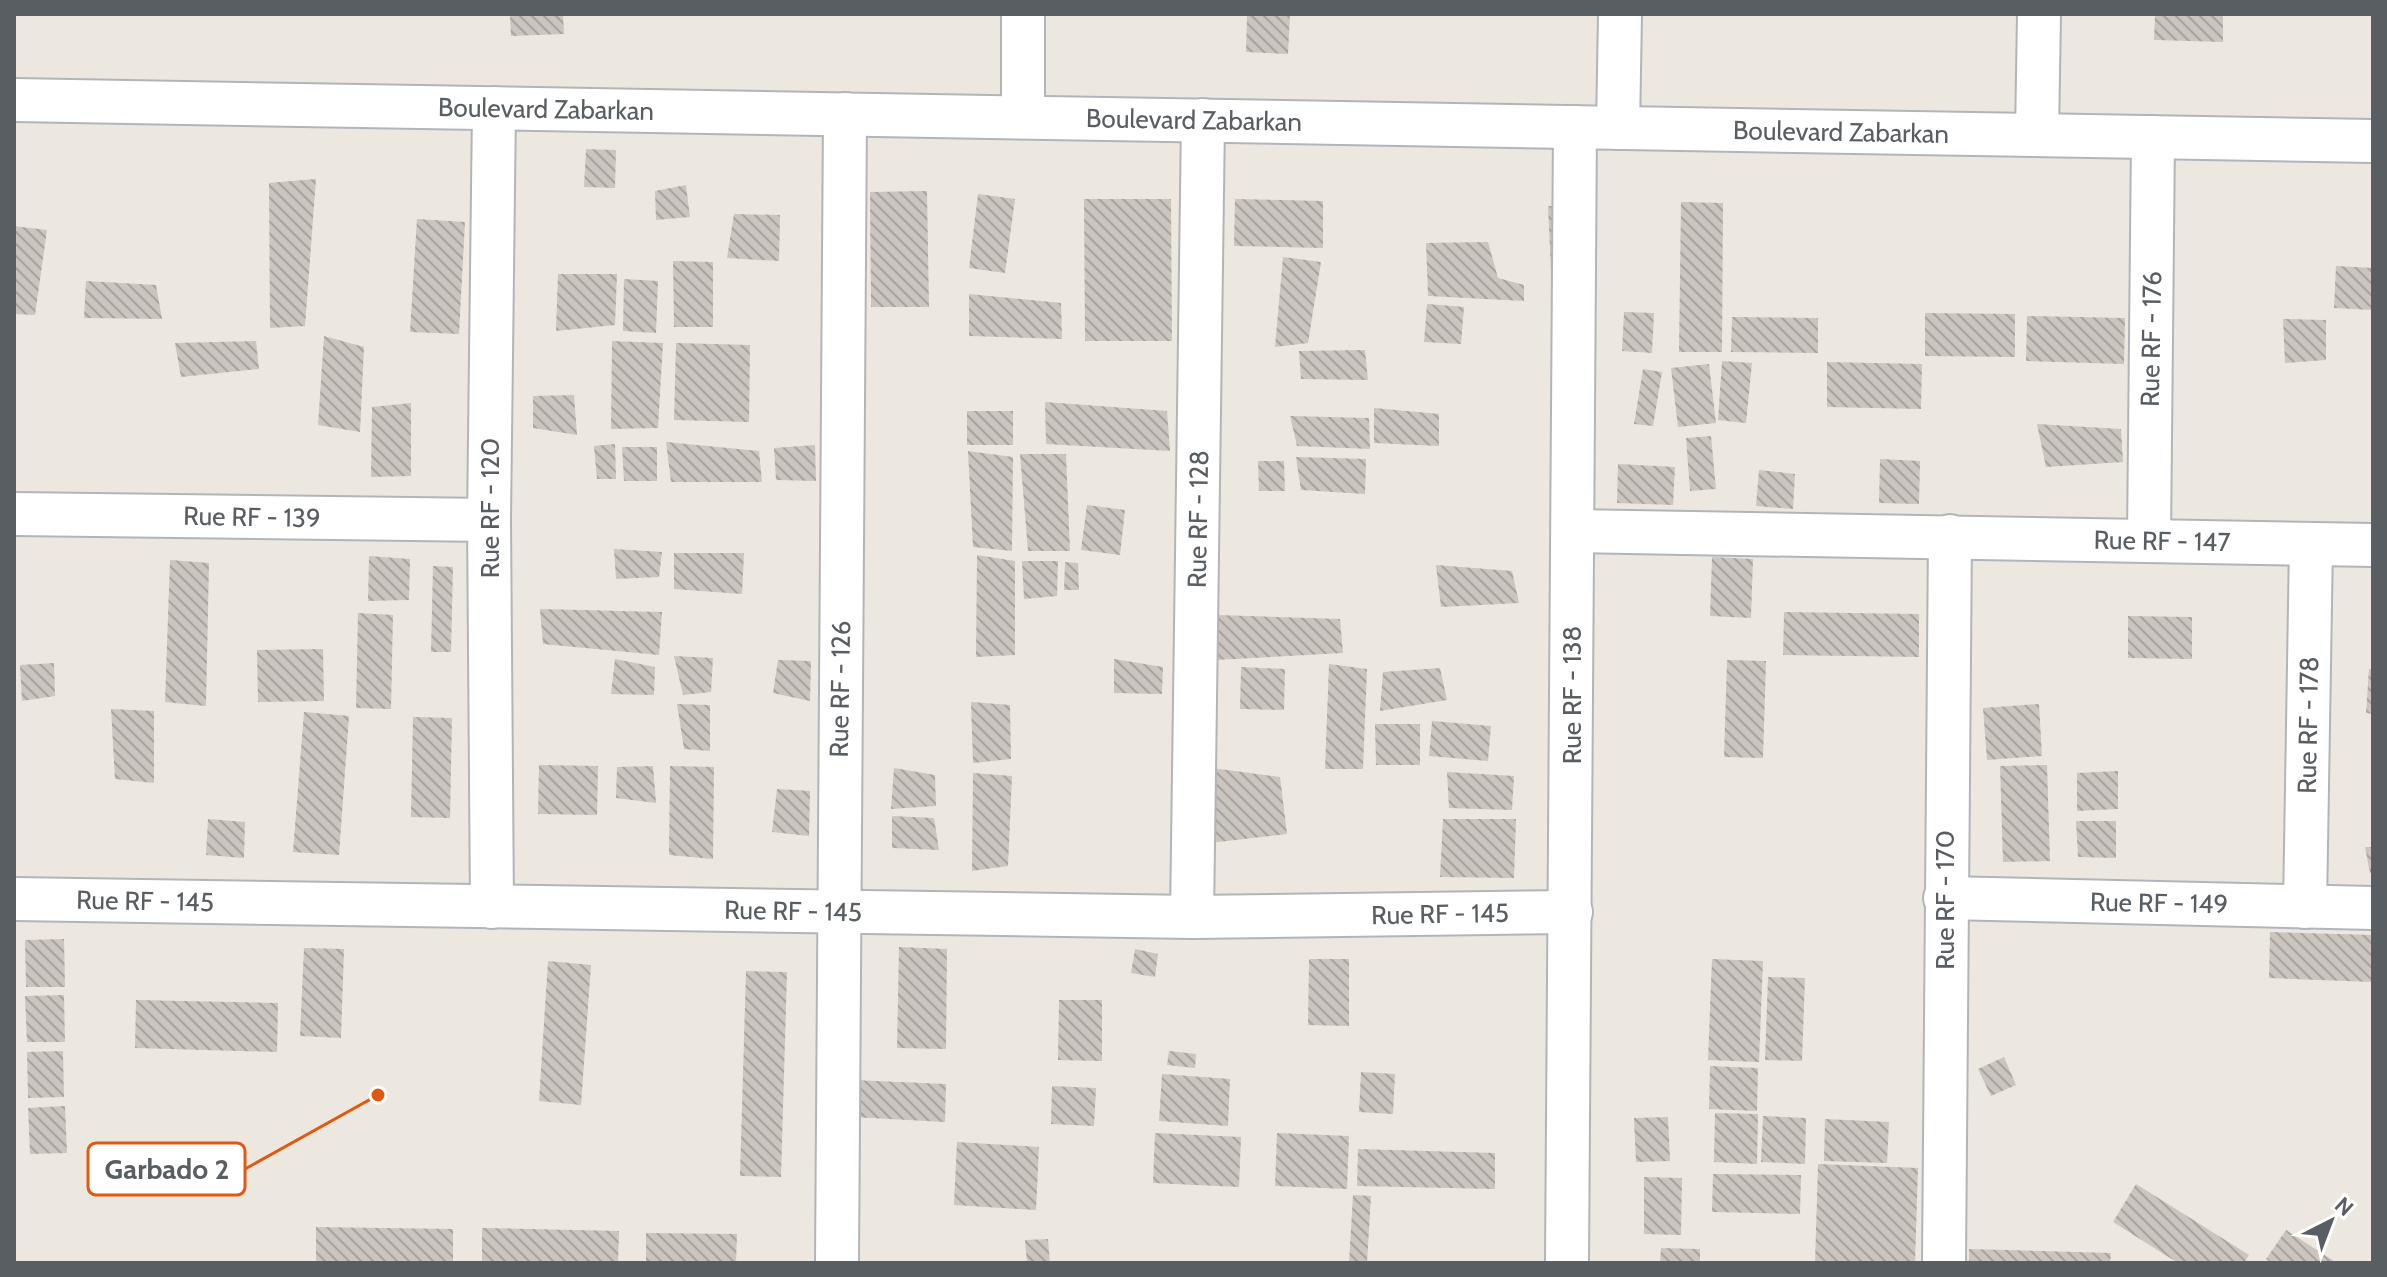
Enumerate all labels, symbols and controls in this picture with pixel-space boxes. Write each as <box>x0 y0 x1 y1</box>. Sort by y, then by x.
street label: Boulevard Zabarkan <box>438 91 654 127</box>
street label: Boulevard Zabarkan <box>1086 102 1302 138</box>
street label: Boulevard Zabarkan <box>1733 114 1949 150</box>
street label: Rue RF - 176 <box>2134 271 2168 407</box>
street label: Rue RF - 120 <box>474 438 506 578</box>
street label: Rue RF - 128 <box>1181 450 1215 588</box>
street label: Rue RF - 139 <box>183 500 321 534</box>
street label: Rue RF - 147 <box>2093 524 2231 558</box>
street label: Rue RF - 126 <box>823 620 857 758</box>
street label: Rue RF - 138 <box>1556 626 1588 764</box>
street label: Rue RF - 178 <box>2291 656 2325 794</box>
street label: Rue RF - 170 <box>1929 830 1961 970</box>
street label: Rue RF - 145 <box>76 884 214 918</box>
street label: Rue RF - 149 <box>2090 886 2228 920</box>
street label: Rue RF - 145 <box>724 894 862 928</box>
street label: Rue RF - 145 <box>1371 897 1509 931</box>
callout: Garbado 2 <box>88 1143 245 1195</box>
text: Garbado 2 <box>105 1152 229 1186</box>
north arrow <box>2291 1181 2371 1261</box>
text: N <box>2329 1191 2359 1222</box>

